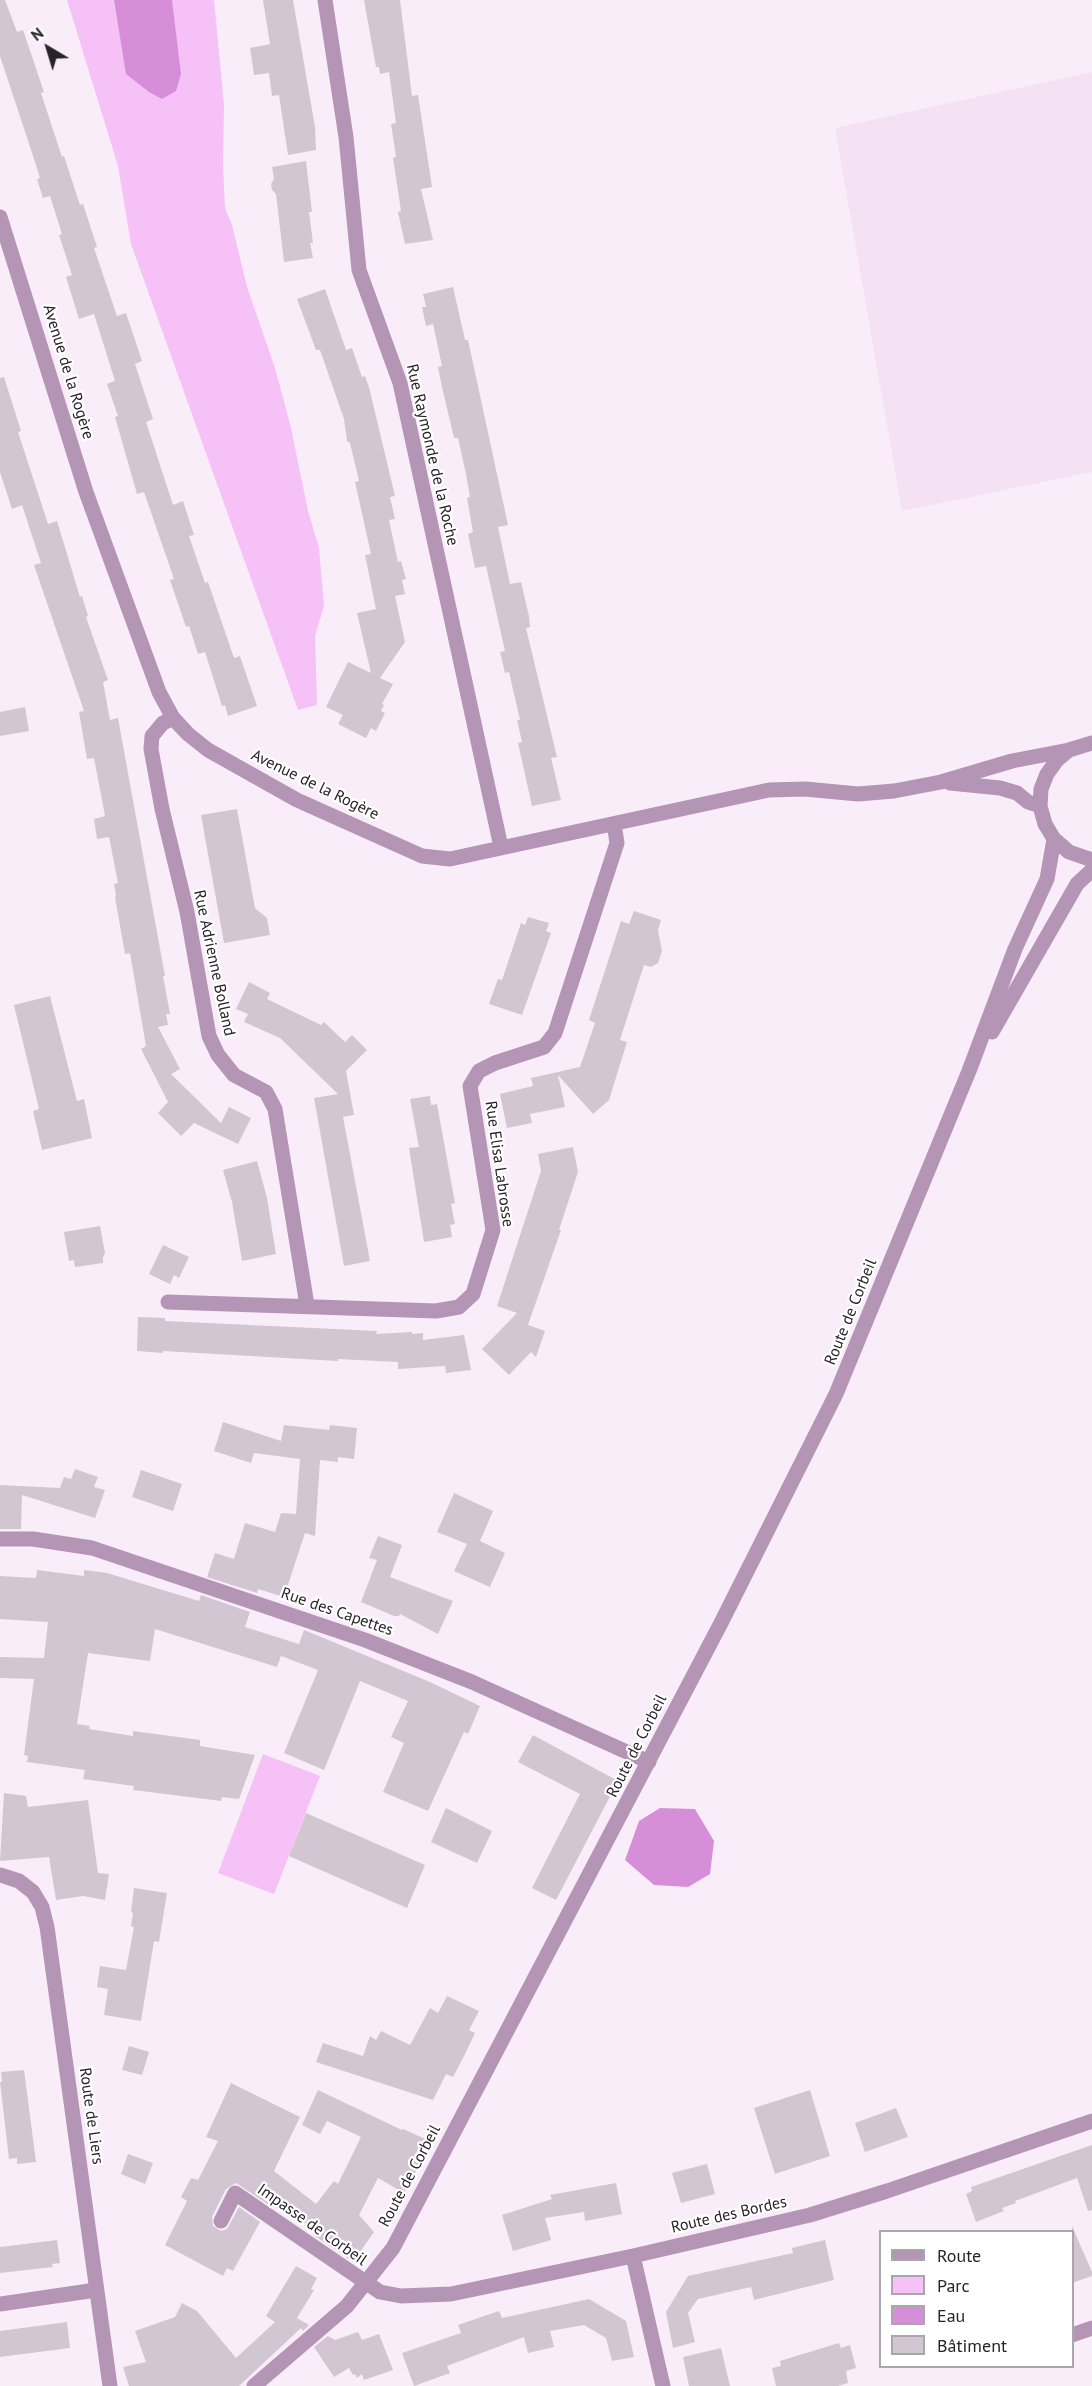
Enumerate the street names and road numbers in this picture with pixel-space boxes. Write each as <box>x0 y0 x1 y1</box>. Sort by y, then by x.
street label: Avenue de la Rogère <box>38 302 98 442</box>
street label: Rue Raymonde de la Roche <box>402 362 462 548</box>
street label: Avenue de la Rogère <box>248 746 382 824</box>
street label: Rue Adrienne Bolland <box>189 888 239 1038</box>
street label: Rue Elisa Labrosse <box>481 1100 517 1228</box>
street label: Route de Corbeil <box>821 1256 881 1368</box>
street label: Rue des Capettes <box>278 1584 396 1640</box>
street label: Route de Corbeil <box>603 1691 671 1801</box>
street label: Route de Liers <box>75 2066 107 2166</box>
street label: Route de Corbeil <box>375 2122 445 2230</box>
street label: Impasse de Corbeil <box>253 2180 371 2270</box>
street label: Route des Bordes <box>669 2192 789 2238</box>

